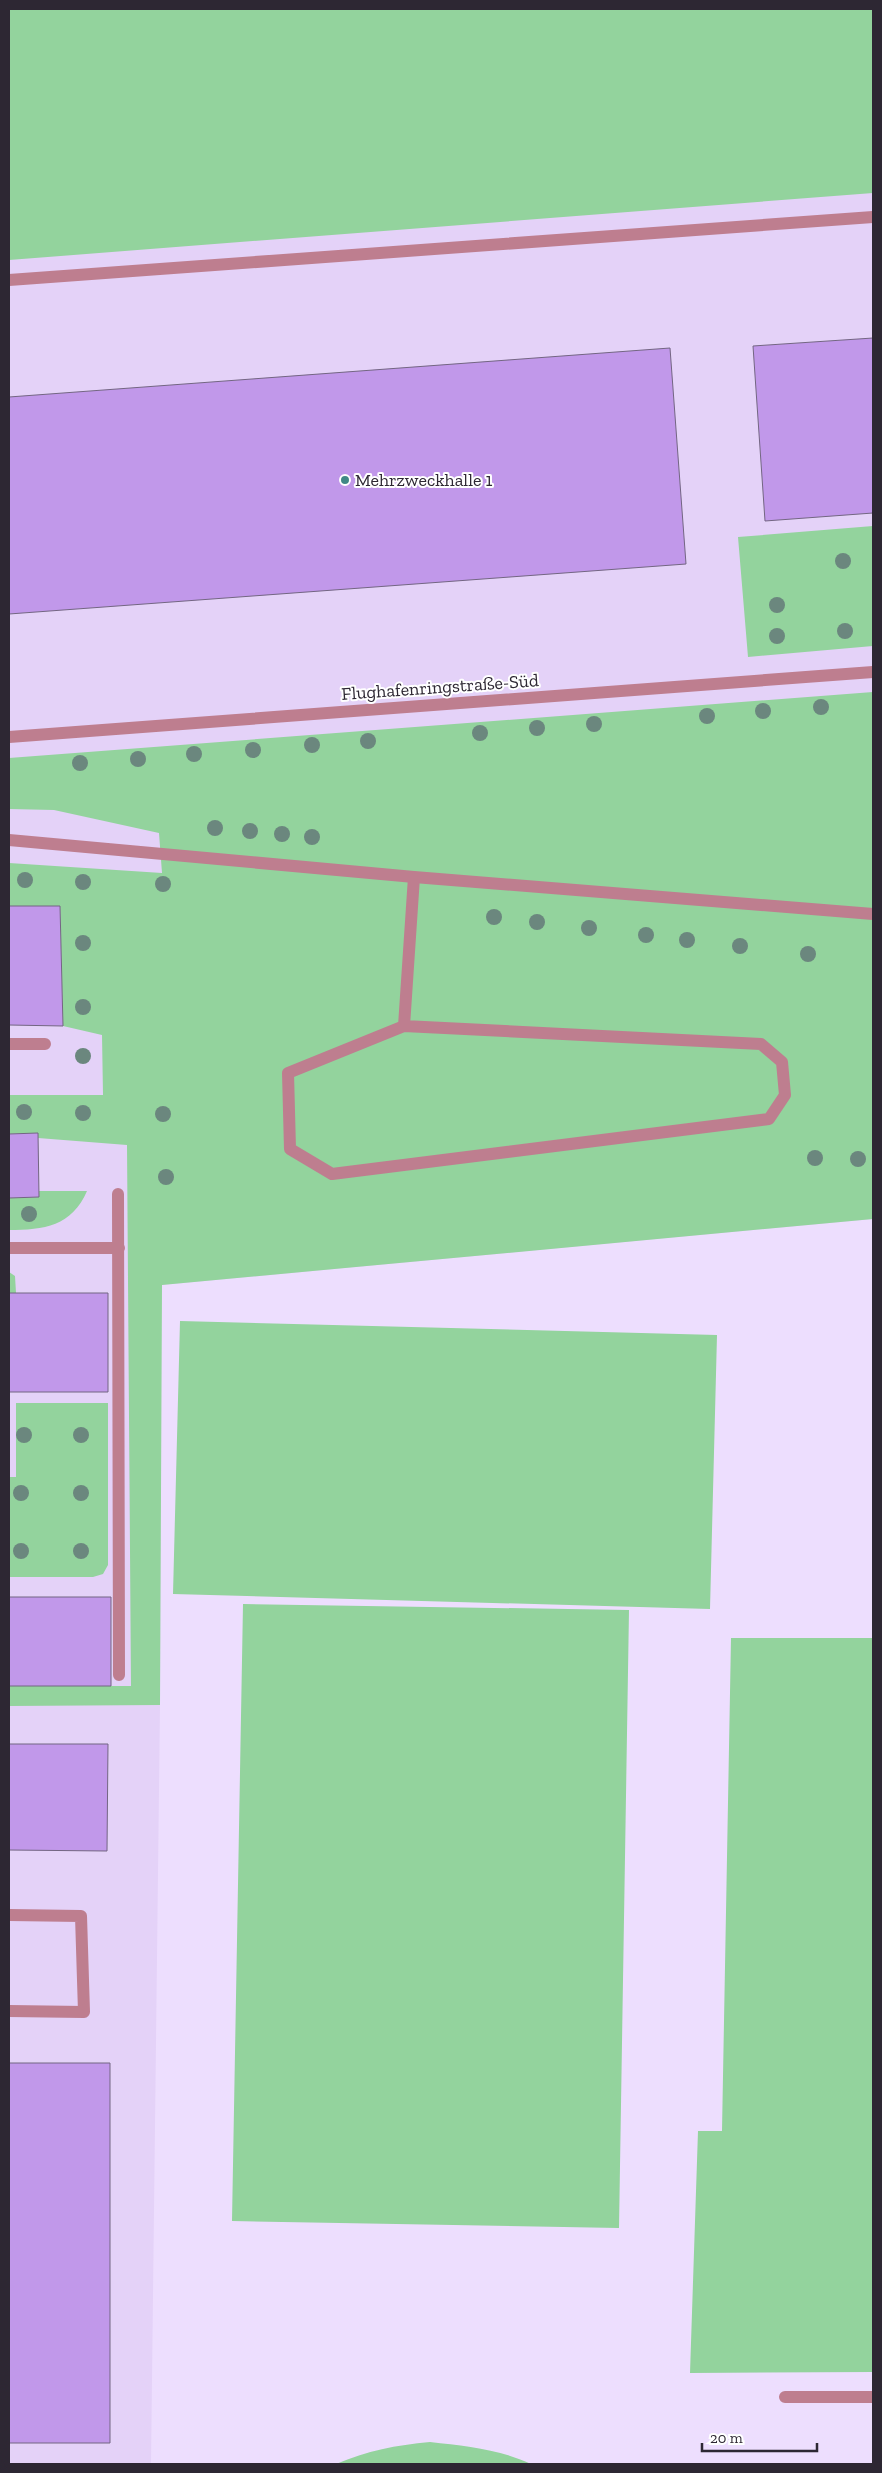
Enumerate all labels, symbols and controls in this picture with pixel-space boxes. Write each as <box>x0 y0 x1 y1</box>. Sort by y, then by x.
place label: Mehrzweckhalle 1 <box>355 469 492 491</box>
marker: Mehrzweckhalle 1 <box>339 474 351 486</box>
street label: Flughafenringstraße-Süd <box>341 669 539 705</box>
scale bar <box>702 2420 817 2452</box>
text: 20 m <box>710 2429 743 2447</box>

